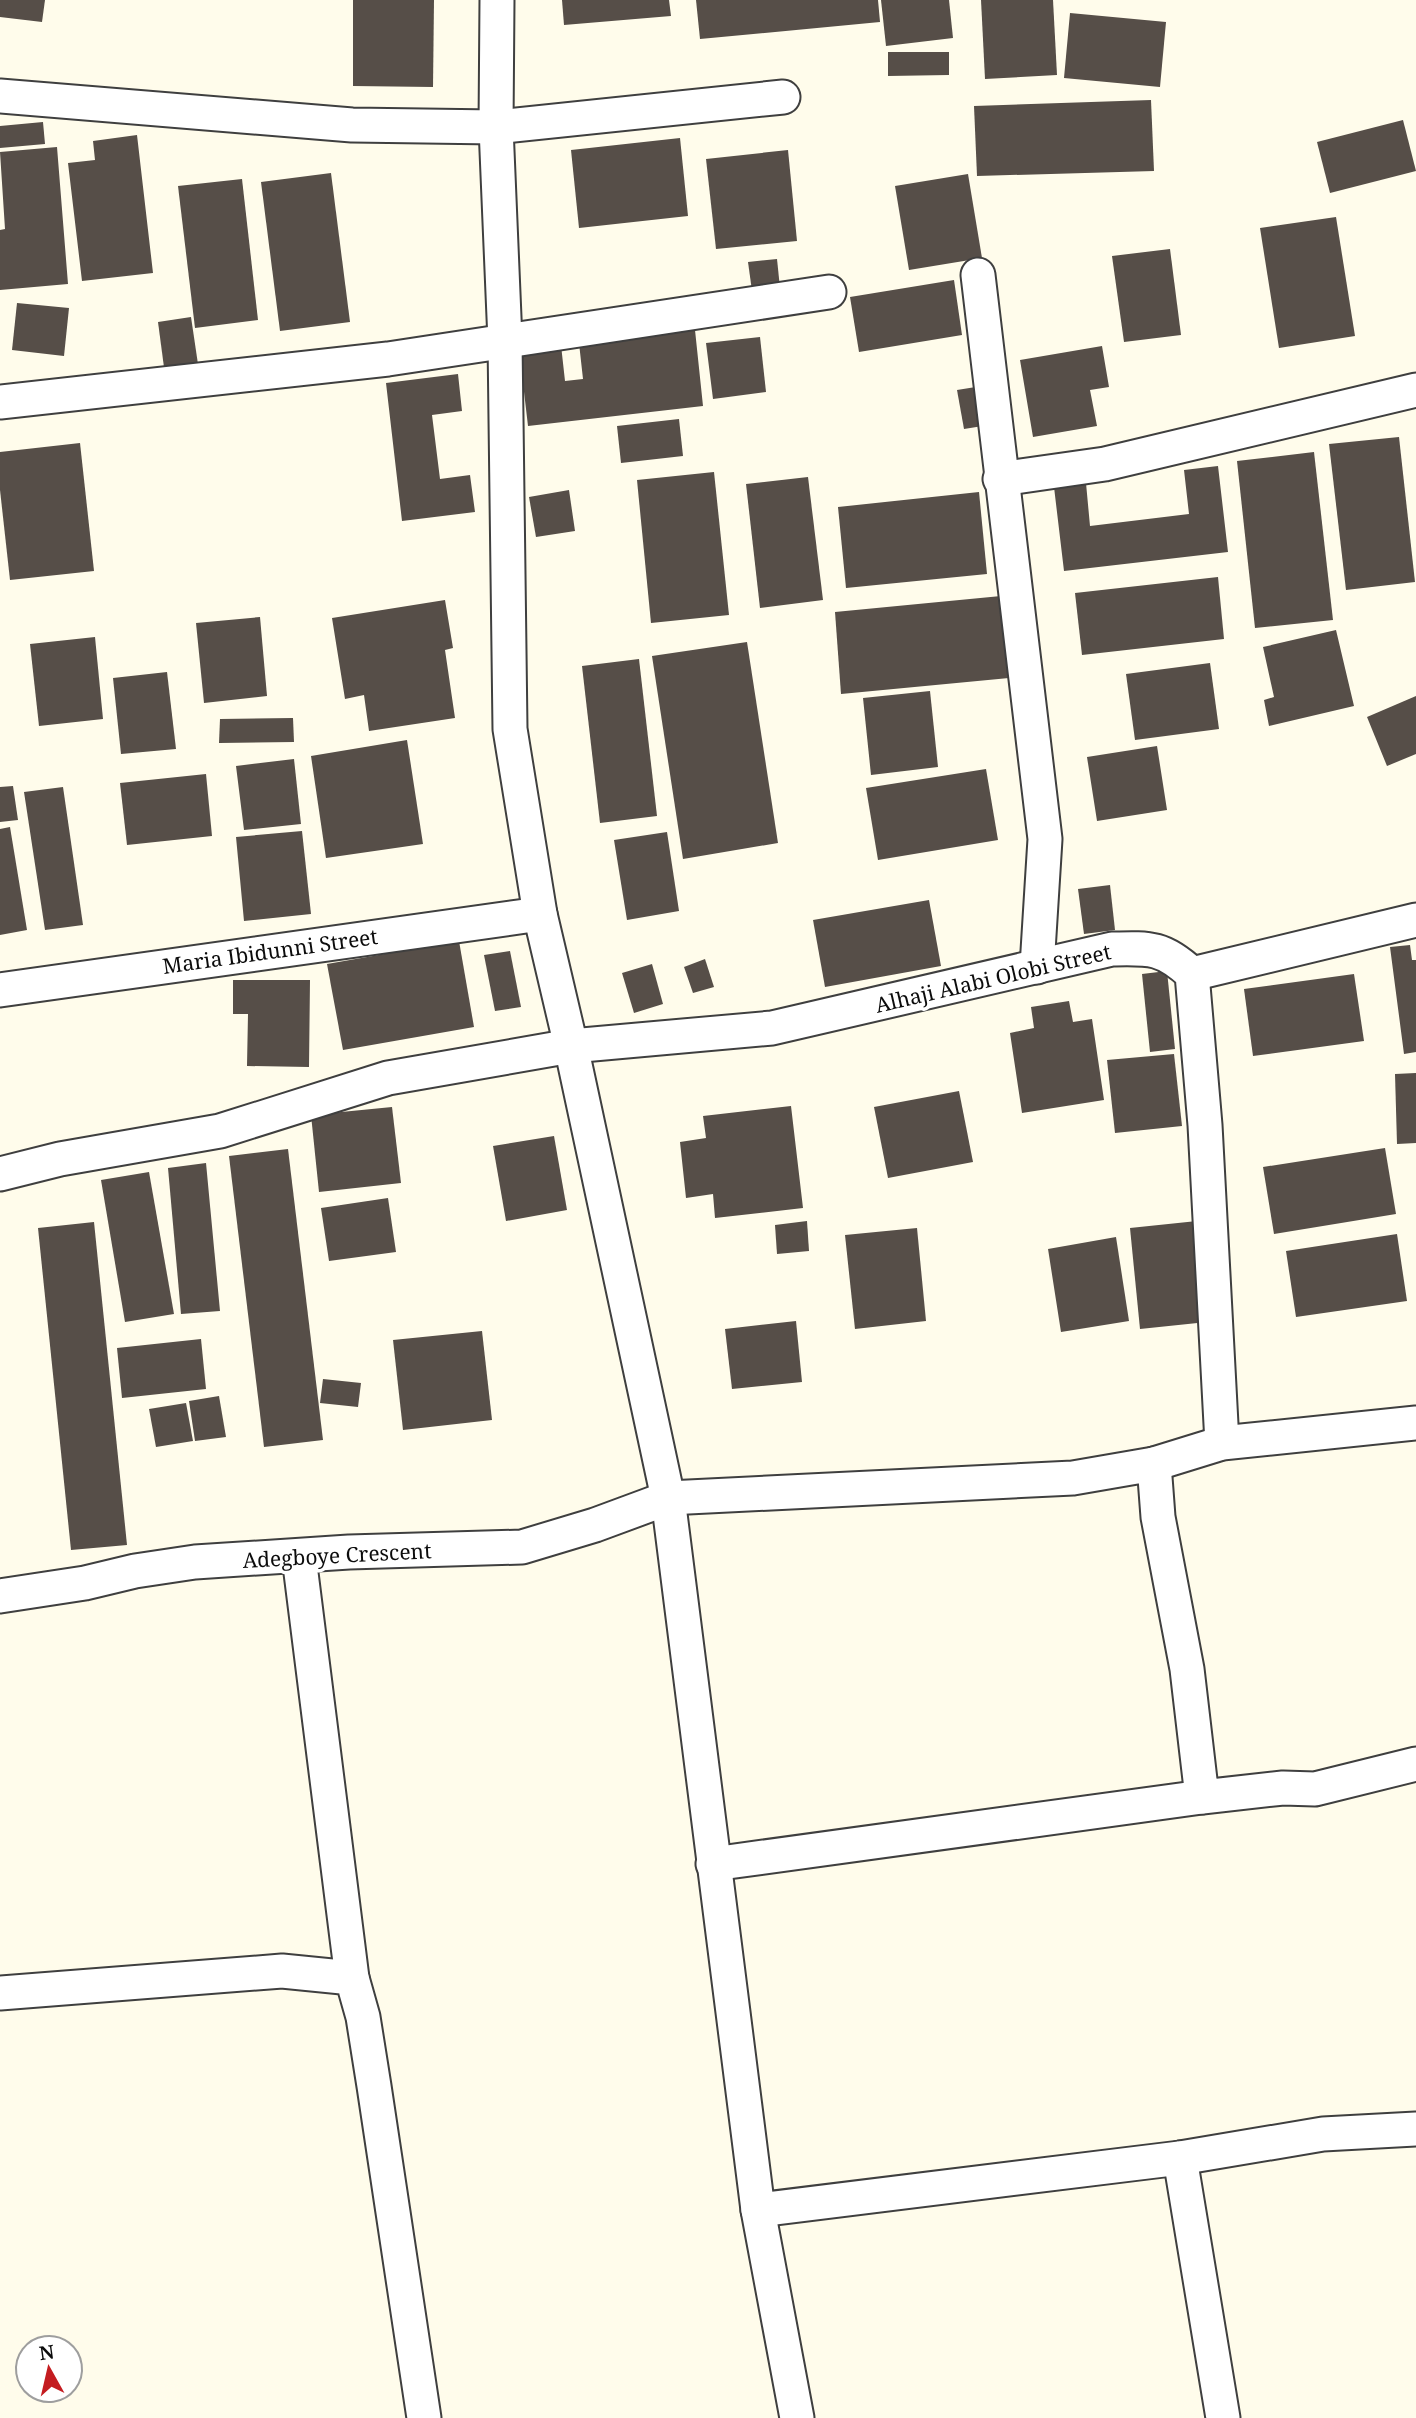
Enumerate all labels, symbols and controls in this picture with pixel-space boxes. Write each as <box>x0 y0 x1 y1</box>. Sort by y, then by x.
street label: Maria Ibidunni Street <box>161 922 379 980</box>
street label: Alhaji Alabi Olobi Street <box>872 937 1114 1019</box>
street label: Adegboye Crescent <box>242 1536 432 1574</box>
north arrow <box>14 2334 84 2404</box>
text: N <box>37 2338 56 2366</box>

